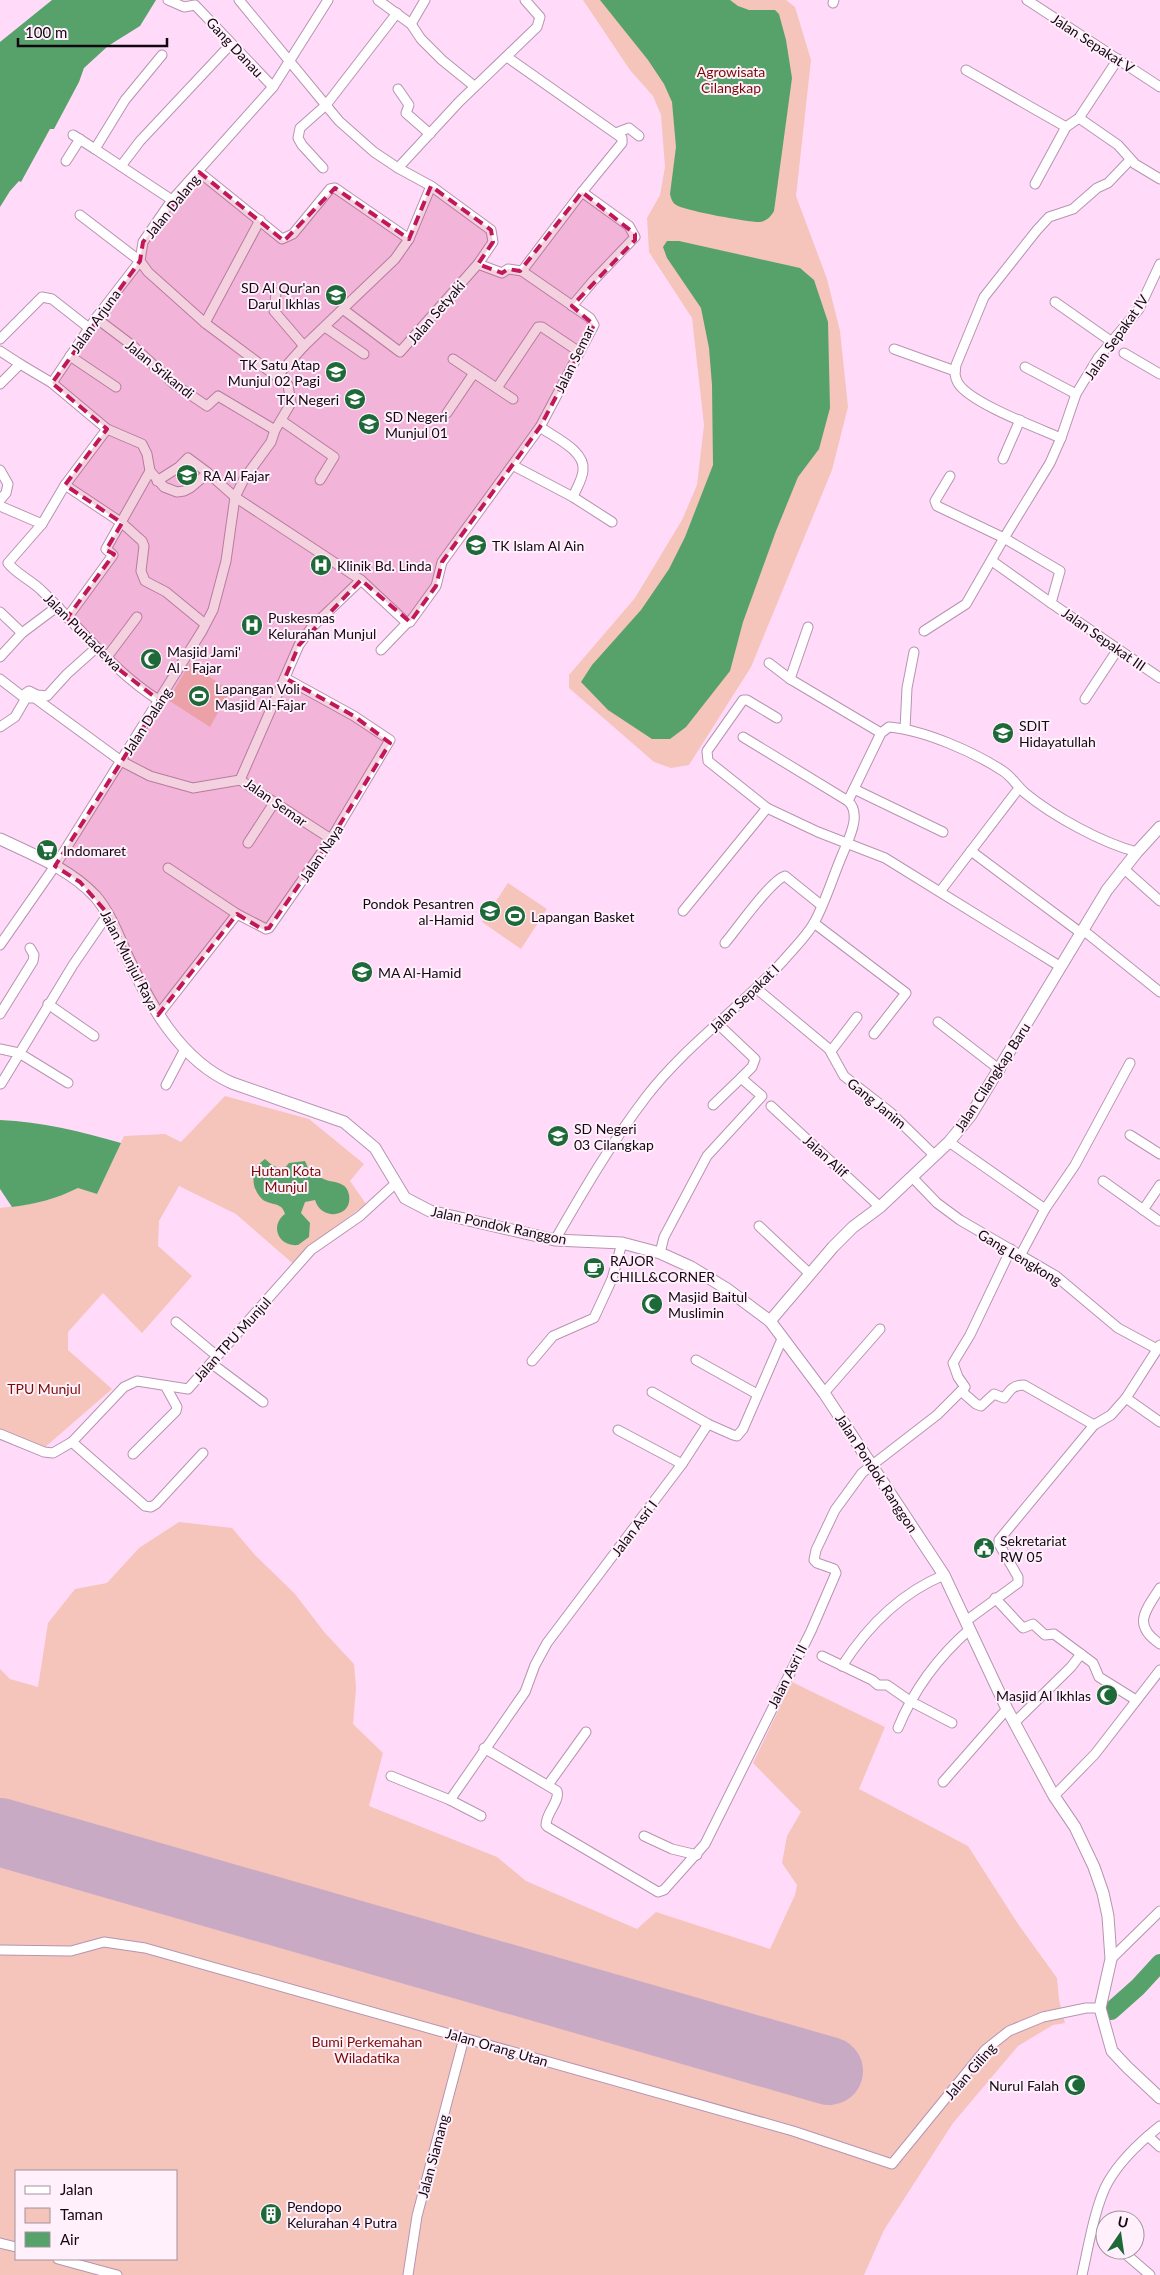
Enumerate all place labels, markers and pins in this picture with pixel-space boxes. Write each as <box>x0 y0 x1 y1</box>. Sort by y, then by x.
place label: SD Al Qur'an Darul Ikhlas <box>241 279 320 312</box>
school or university icon: SD Al Qur'an Darul Ikhlas <box>324 283 348 307</box>
place label: TK Satu Atap Munjul 02 Pagi <box>228 356 320 389</box>
school or university icon: TK Satu Atap Munjul 02 Pagi <box>324 360 348 384</box>
school or university icon: TK Negeri <box>343 387 367 411</box>
place label: TK Negeri <box>277 391 339 408</box>
place label: SD Negeri Munjul 01 <box>385 408 448 441</box>
school or university icon: SD Negeri Munjul 01 <box>357 412 381 436</box>
school or university icon: RA Al Fajar <box>175 463 199 487</box>
place label: RA Al Fajar <box>203 467 270 484</box>
school or university icon: TK Islam Al Ain <box>464 533 488 557</box>
place label: TK Islam Al Ain <box>492 537 584 554</box>
hospital icon: Klinik Bd. Linda <box>309 553 333 577</box>
place label: Klinik Bd. Linda <box>337 557 432 574</box>
place label: Puskesmas Kelurahan Munjul <box>268 609 376 642</box>
hospital icon: Puskesmas Kelurahan Munjul <box>240 613 264 637</box>
place label: Masjid Jami' Al - Fajar <box>167 643 241 676</box>
mosque icon: Masjid Jami' Al - Fajar <box>139 647 163 671</box>
place label: Lapangan Voli Masjid Al-Fajar <box>215 680 306 713</box>
sports icon: Lapangan Voli Masjid Al-Fajar <box>187 684 211 708</box>
place label: SDIT Hidayatullah <box>1019 717 1096 750</box>
school or university icon: SDIT Hidayatullah <box>991 721 1015 745</box>
supermarket icon: Indomaret <box>35 838 59 862</box>
place label: Indomaret <box>63 842 126 859</box>
place label: Pondok Pesantren al-Hamid <box>363 895 474 928</box>
school or university icon: Pondok Pesantren al-Hamid <box>478 899 502 923</box>
sports icon: Lapangan Basket <box>503 904 527 928</box>
place label: Lapangan Basket <box>531 908 634 925</box>
school or university icon: MA Al-Hamid <box>350 960 374 984</box>
place label: MA Al-Hamid <box>378 964 461 981</box>
place label: SD Negeri 03 Cilangkap <box>574 1120 654 1153</box>
school or university icon: SD Negeri 03 Cilangkap <box>546 1124 570 1148</box>
place label: RAJOR CHILL&CORNER <box>610 1252 715 1285</box>
cafe icon: RAJOR CHILL&CORNER <box>582 1256 606 1280</box>
place label: Masjid Baitul Muslimin <box>668 1288 747 1321</box>
mosque icon: Masjid Baitul Muslimin <box>640 1292 664 1316</box>
place label: Sekretariat RW 05 <box>1000 1532 1067 1565</box>
public building icon: Sekretariat RW 05 <box>972 1536 996 1560</box>
mosque icon: Masjid Al Ikhlas <box>1095 1683 1119 1707</box>
place label: Masjid Al Ikhlas <box>996 1687 1091 1704</box>
mosque icon: Nurul Falah <box>1063 2073 1087 2097</box>
place label: Nurul Falah <box>989 2077 1059 2094</box>
place label: Pendopo Kelurahan 4 Putra <box>287 2198 397 2231</box>
building icon: Pendopo Kelurahan 4 Putra <box>259 2202 283 2226</box>

